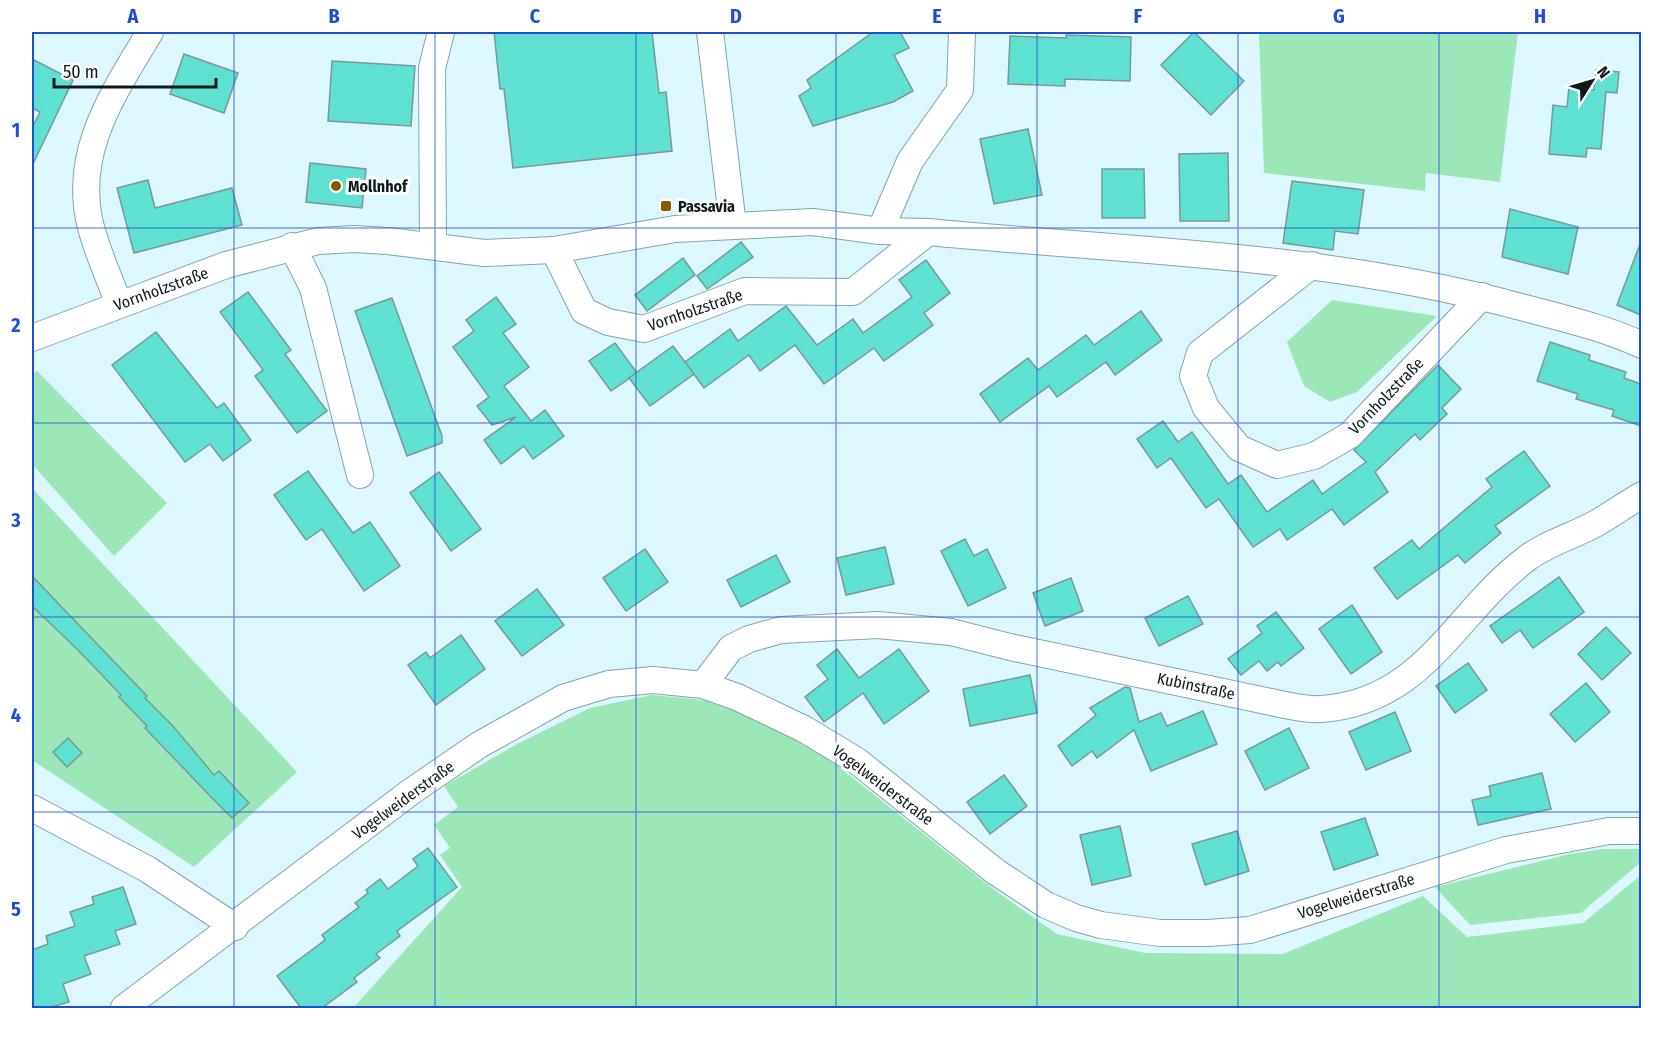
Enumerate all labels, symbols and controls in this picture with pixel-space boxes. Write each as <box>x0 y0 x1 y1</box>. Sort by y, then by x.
text: A <box>127 4 140 28</box>
text: B <box>328 4 340 28</box>
text: C <box>530 4 541 28</box>
text: D <box>730 4 742 28</box>
text: E <box>932 4 942 28</box>
text: F <box>1134 4 1143 28</box>
text: G <box>1333 4 1345 28</box>
text: H <box>1534 4 1546 28</box>
scale bar <box>54 51 216 89</box>
north arrow <box>1562 51 1622 111</box>
text: 50 m <box>63 61 99 83</box>
text: N <box>1593 63 1614 82</box>
text: 1 <box>12 118 20 142</box>
place label: Mollnhof <box>348 177 409 196</box>
marker: Mollnhof <box>329 179 343 193</box>
place label: Passavia <box>678 197 735 216</box>
marker: Passavia <box>659 199 673 213</box>
street label: Vornholzstraße <box>111 263 211 315</box>
street label: Vornholzstraße <box>645 285 745 335</box>
text: 2 <box>10 313 21 337</box>
street label: Vornholzstraße <box>1345 354 1427 438</box>
text: 3 <box>10 508 21 532</box>
street label: Kubinstraße <box>1155 668 1237 704</box>
text: 4 <box>11 703 21 727</box>
street label: Vogelweiderstraße <box>829 741 937 829</box>
street label: Vogelweiderstraße <box>348 757 458 843</box>
street label: Vogelweiderstraße <box>1295 869 1417 923</box>
text: 5 <box>11 897 21 921</box>

